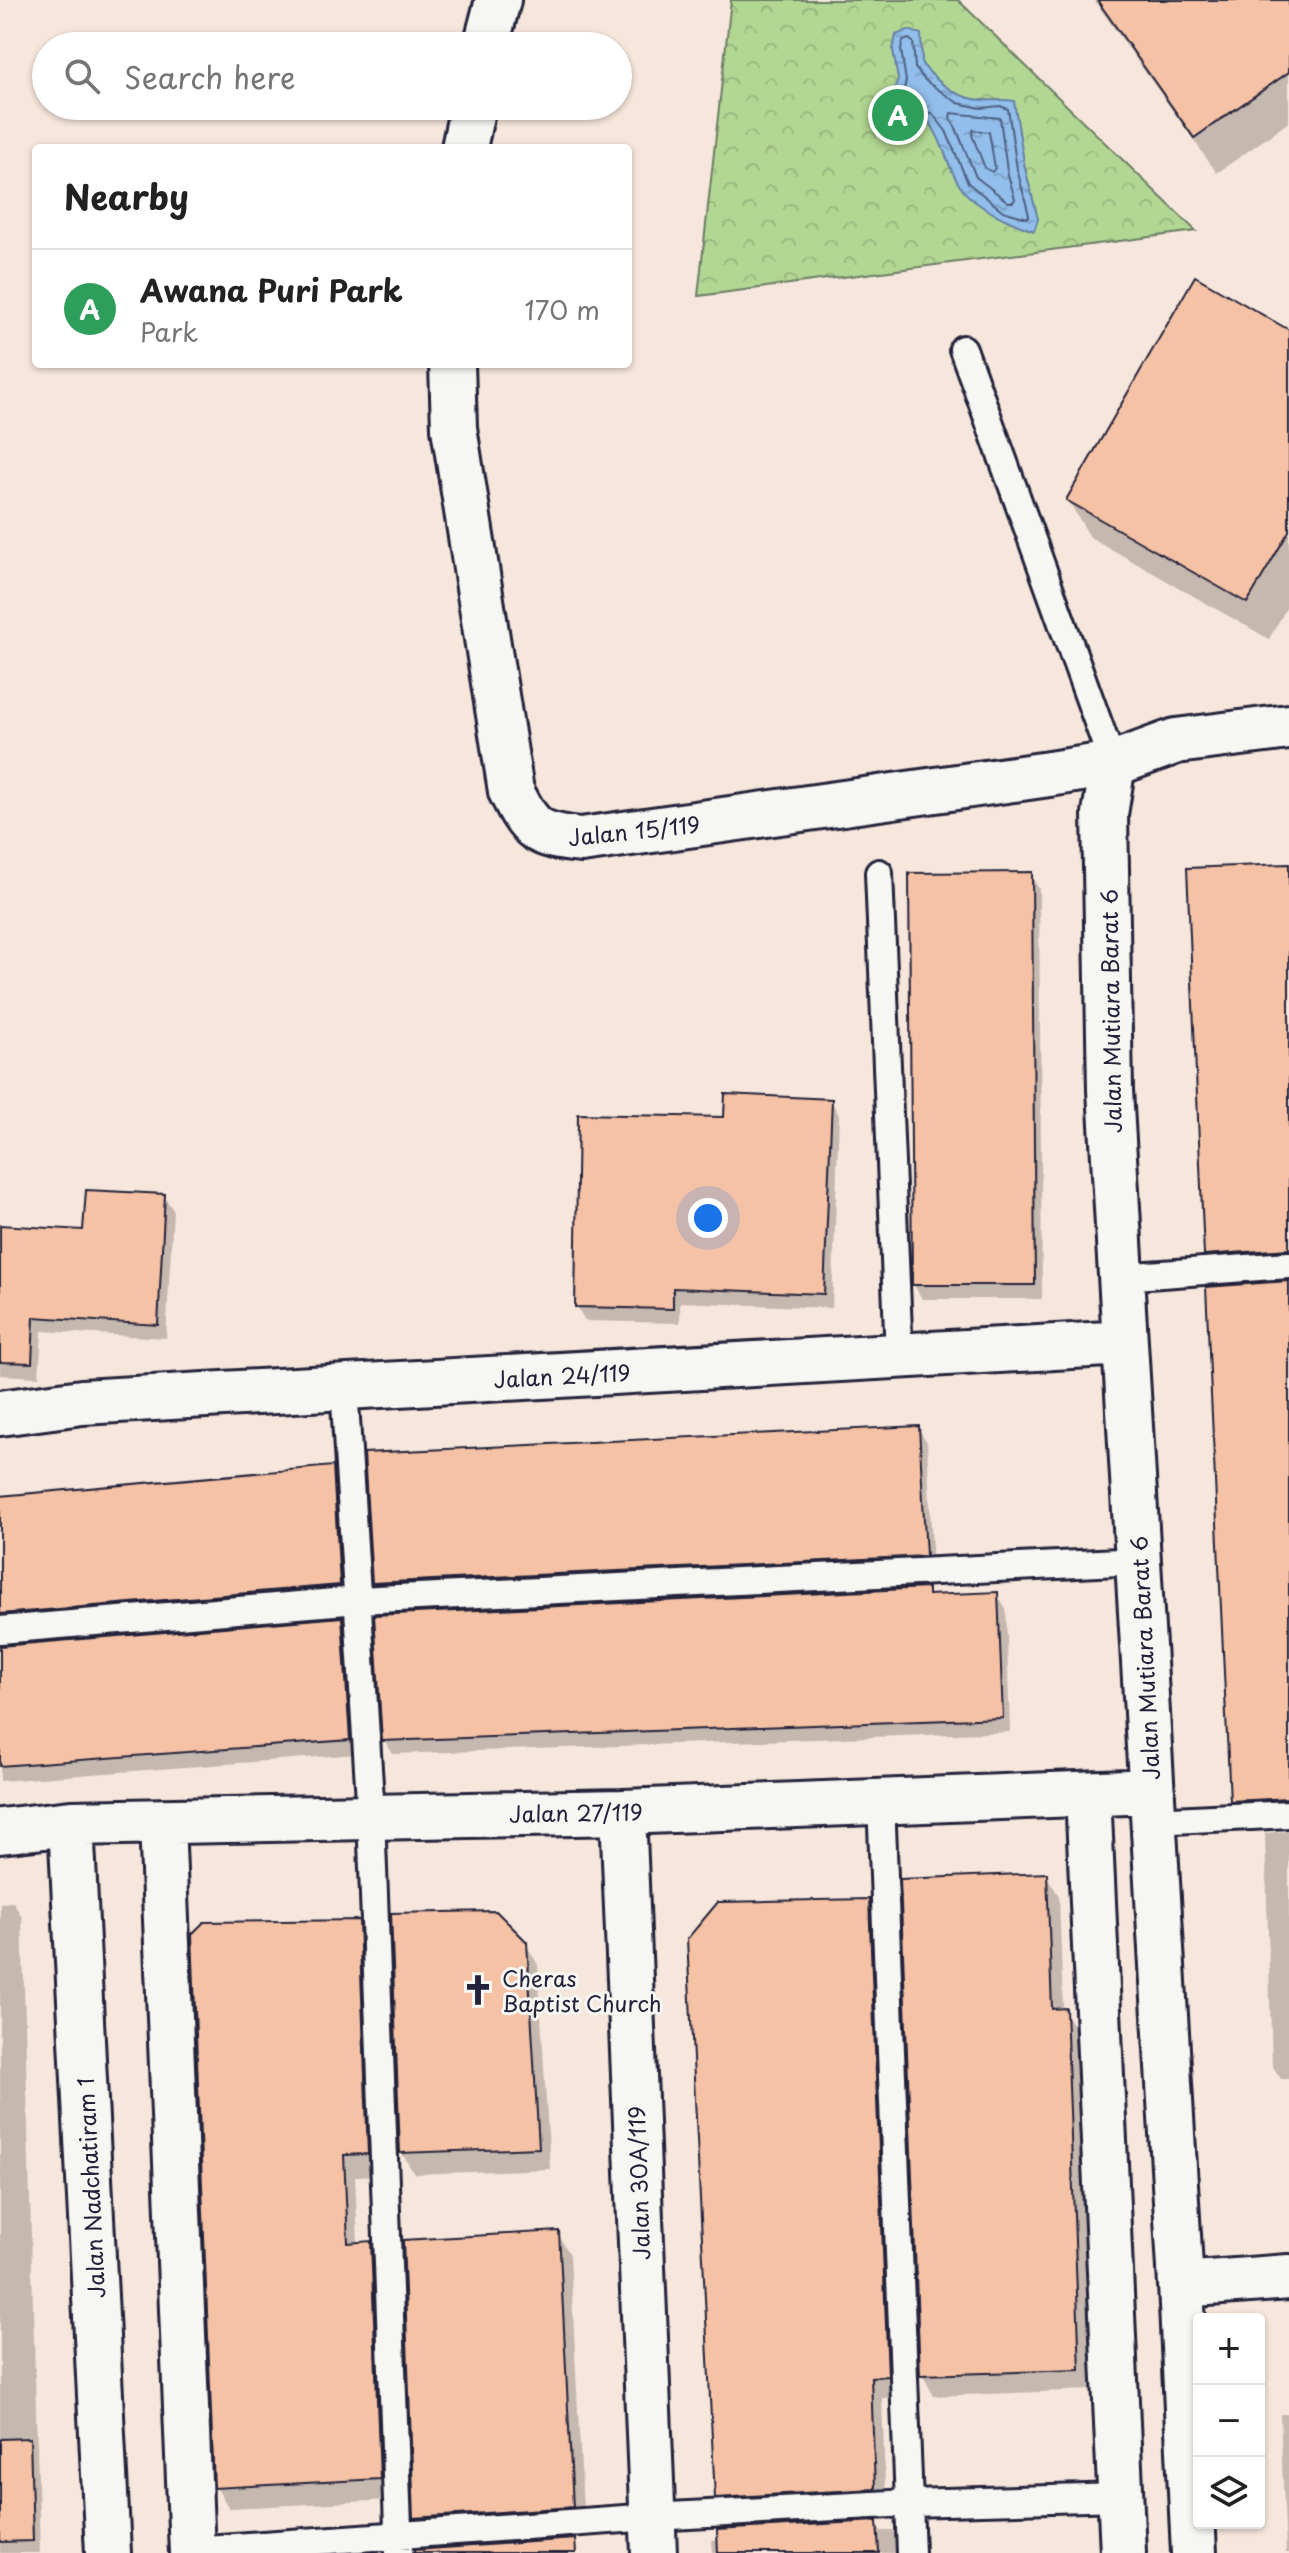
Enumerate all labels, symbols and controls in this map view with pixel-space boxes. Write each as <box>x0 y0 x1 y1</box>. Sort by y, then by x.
search box <box>32 32 632 120</box>
icon: search <box>60 54 104 98</box>
text: Search here <box>124 54 296 99</box>
pin: A <box>872 85 924 145</box>
text: Nearby <box>64 170 189 222</box>
text: Awana Puri Park <box>140 267 403 312</box>
text: A <box>80 290 100 329</box>
text: 170 m <box>525 290 600 329</box>
text: Park <box>140 312 198 351</box>
street label: Jalan 15/119 <box>566 807 702 853</box>
street label: Jalan Mutiara Barat 6 <box>1091 889 1129 1133</box>
your location <box>688 1198 728 1238</box>
street label: Jalan 24/119 <box>493 1355 631 1395</box>
street label: Jalan Mutiara Barat 6 <box>1121 1535 1167 1781</box>
street label: Jalan 27/119 <box>509 1794 643 1830</box>
place label: Cheras Baptist Church <box>502 1961 661 2019</box>
church icon: Cheras Baptist Church <box>461 1973 495 2007</box>
street label: Jalan Nadchatiram 1 <box>68 2077 112 2299</box>
street label: Jalan 30A/119 <box>619 2105 657 2261</box>
map controls <box>1193 2313 1265 2529</box>
button: + <box>1193 2313 1265 2385</box>
button: − <box>1193 2385 1265 2457</box>
button: layers <box>1193 2457 1265 2529</box>

